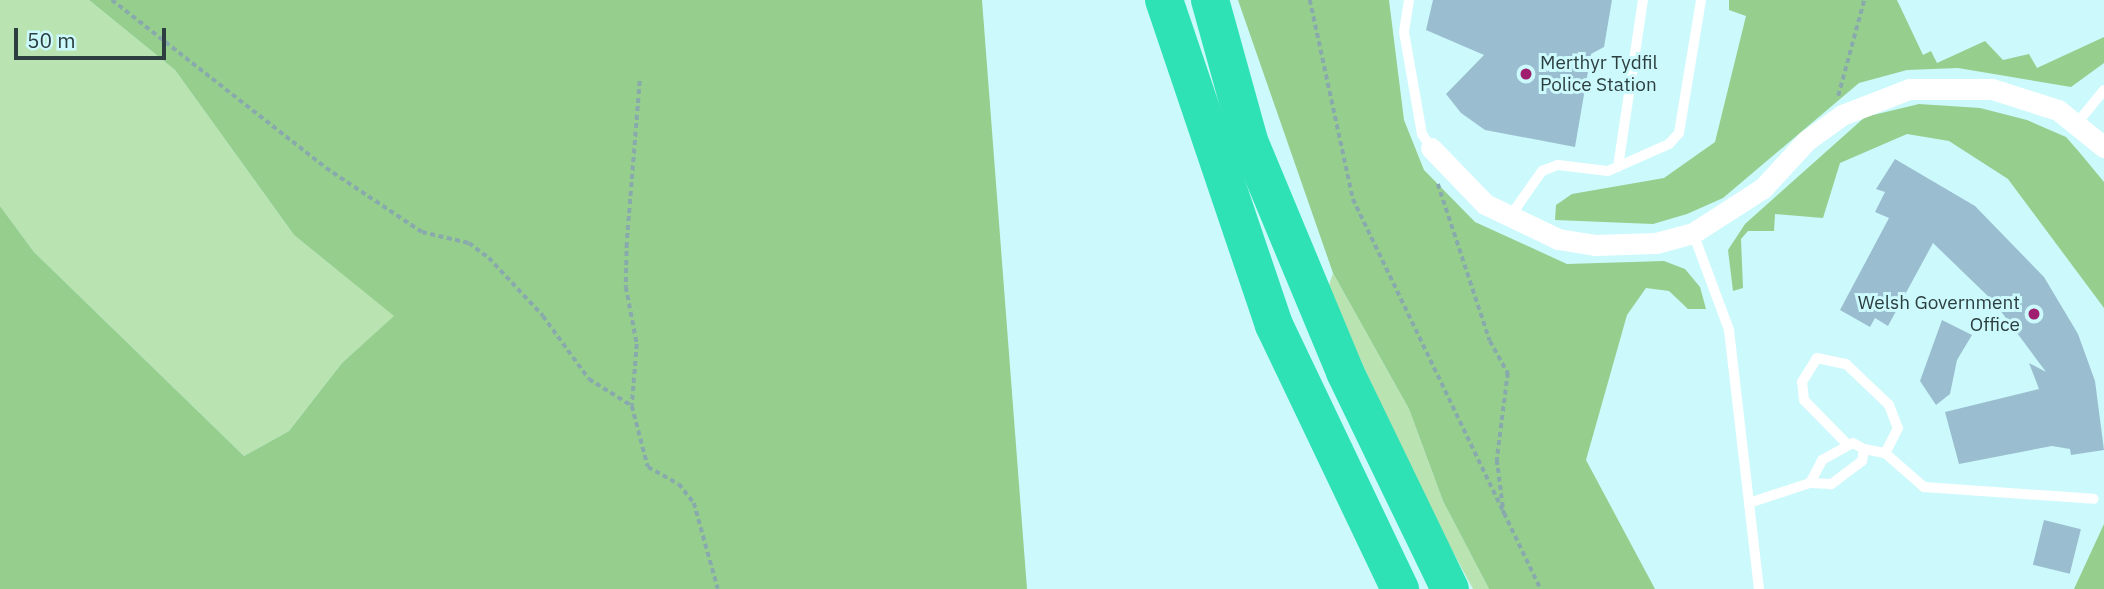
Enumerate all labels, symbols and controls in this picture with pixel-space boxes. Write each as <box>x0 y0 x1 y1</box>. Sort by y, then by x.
scale bar <box>18 14 170 58</box>
text: 50 m <box>27 26 76 54</box>
place label: Merthyr Tydfil Police Station <box>1540 52 1658 96</box>
marker: Merthyr Tydfil Police Station <box>1518 66 1534 82</box>
place label: Welsh Government Office <box>1858 292 2020 336</box>
marker: Welsh Government Office <box>2026 306 2042 322</box>

